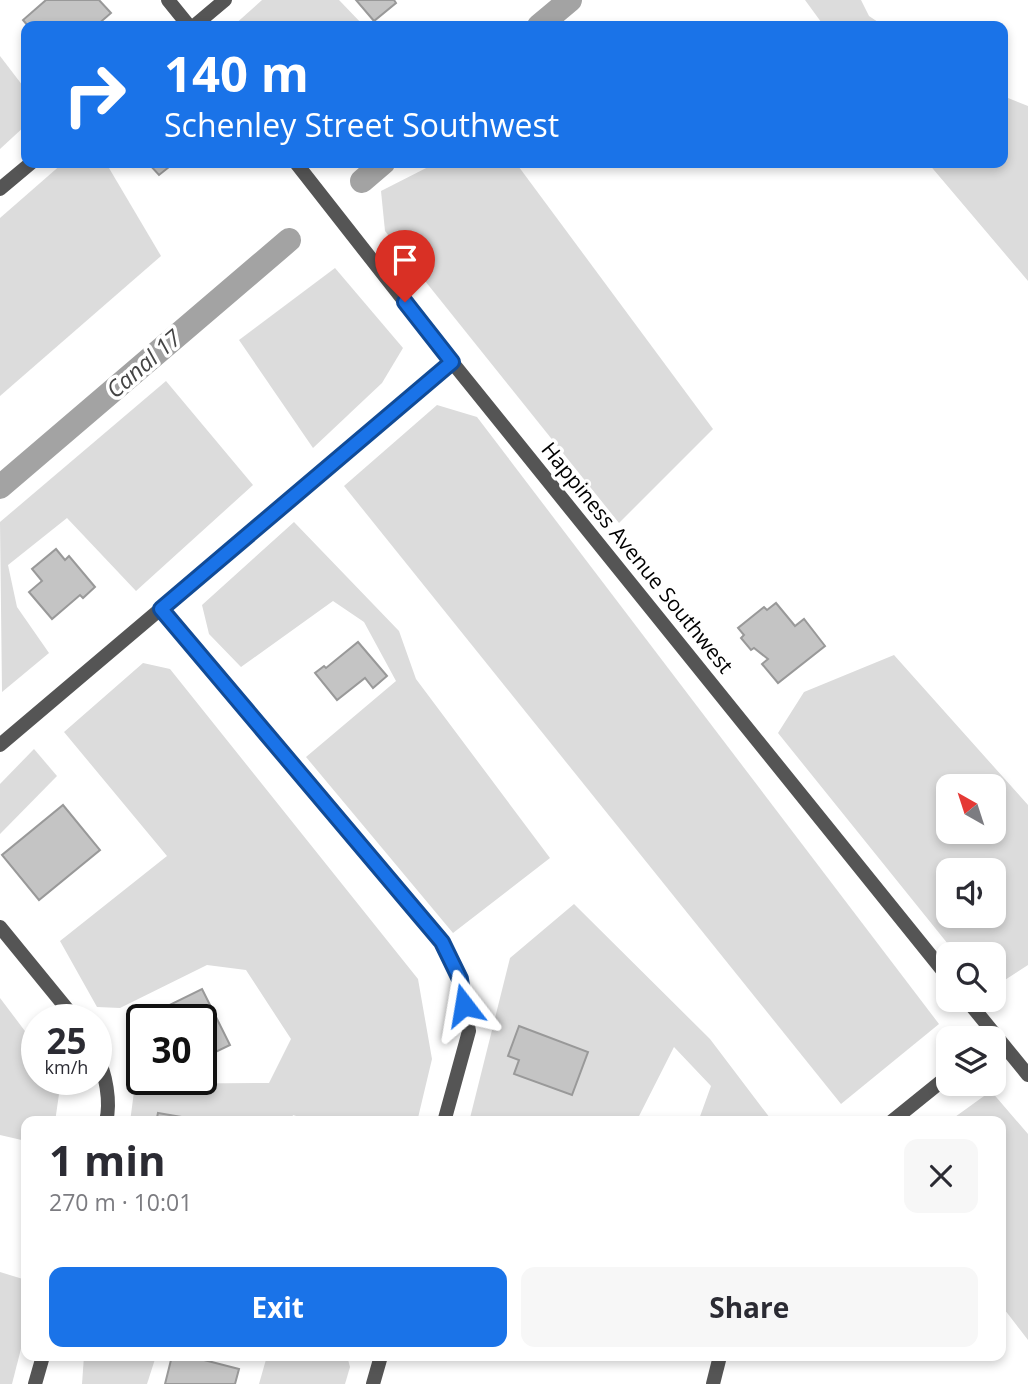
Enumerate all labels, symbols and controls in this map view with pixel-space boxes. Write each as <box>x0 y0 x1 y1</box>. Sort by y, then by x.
text: 140 m <box>164 40 309 106</box>
icon: right <box>49 49 140 140</box>
text: Schenley Street Southwest <box>164 103 559 146</box>
pin <box>375 230 435 302</box>
icon: arrive <box>386 241 424 279</box>
water label: Canal 17 <box>99 321 188 405</box>
street label: Happiness Avenue Southwest <box>536 436 740 679</box>
north arrow <box>936 774 1006 844</box>
map controls <box>936 774 1006 1096</box>
button: sound <box>936 858 1006 928</box>
button: search <box>936 942 1006 1012</box>
position arrow <box>427 968 501 1042</box>
speed limit sign: 30 <box>126 1004 217 1095</box>
text: 25 <box>46 1017 87 1064</box>
button: layers <box>936 1026 1006 1096</box>
text: km/h <box>45 1055 88 1079</box>
text: 1 min <box>49 1131 166 1188</box>
button: close <box>904 1139 978 1213</box>
text: 270 m · 10:01 <box>49 1186 192 1218</box>
button: Exit <box>49 1267 507 1347</box>
button: Share <box>521 1267 978 1347</box>

